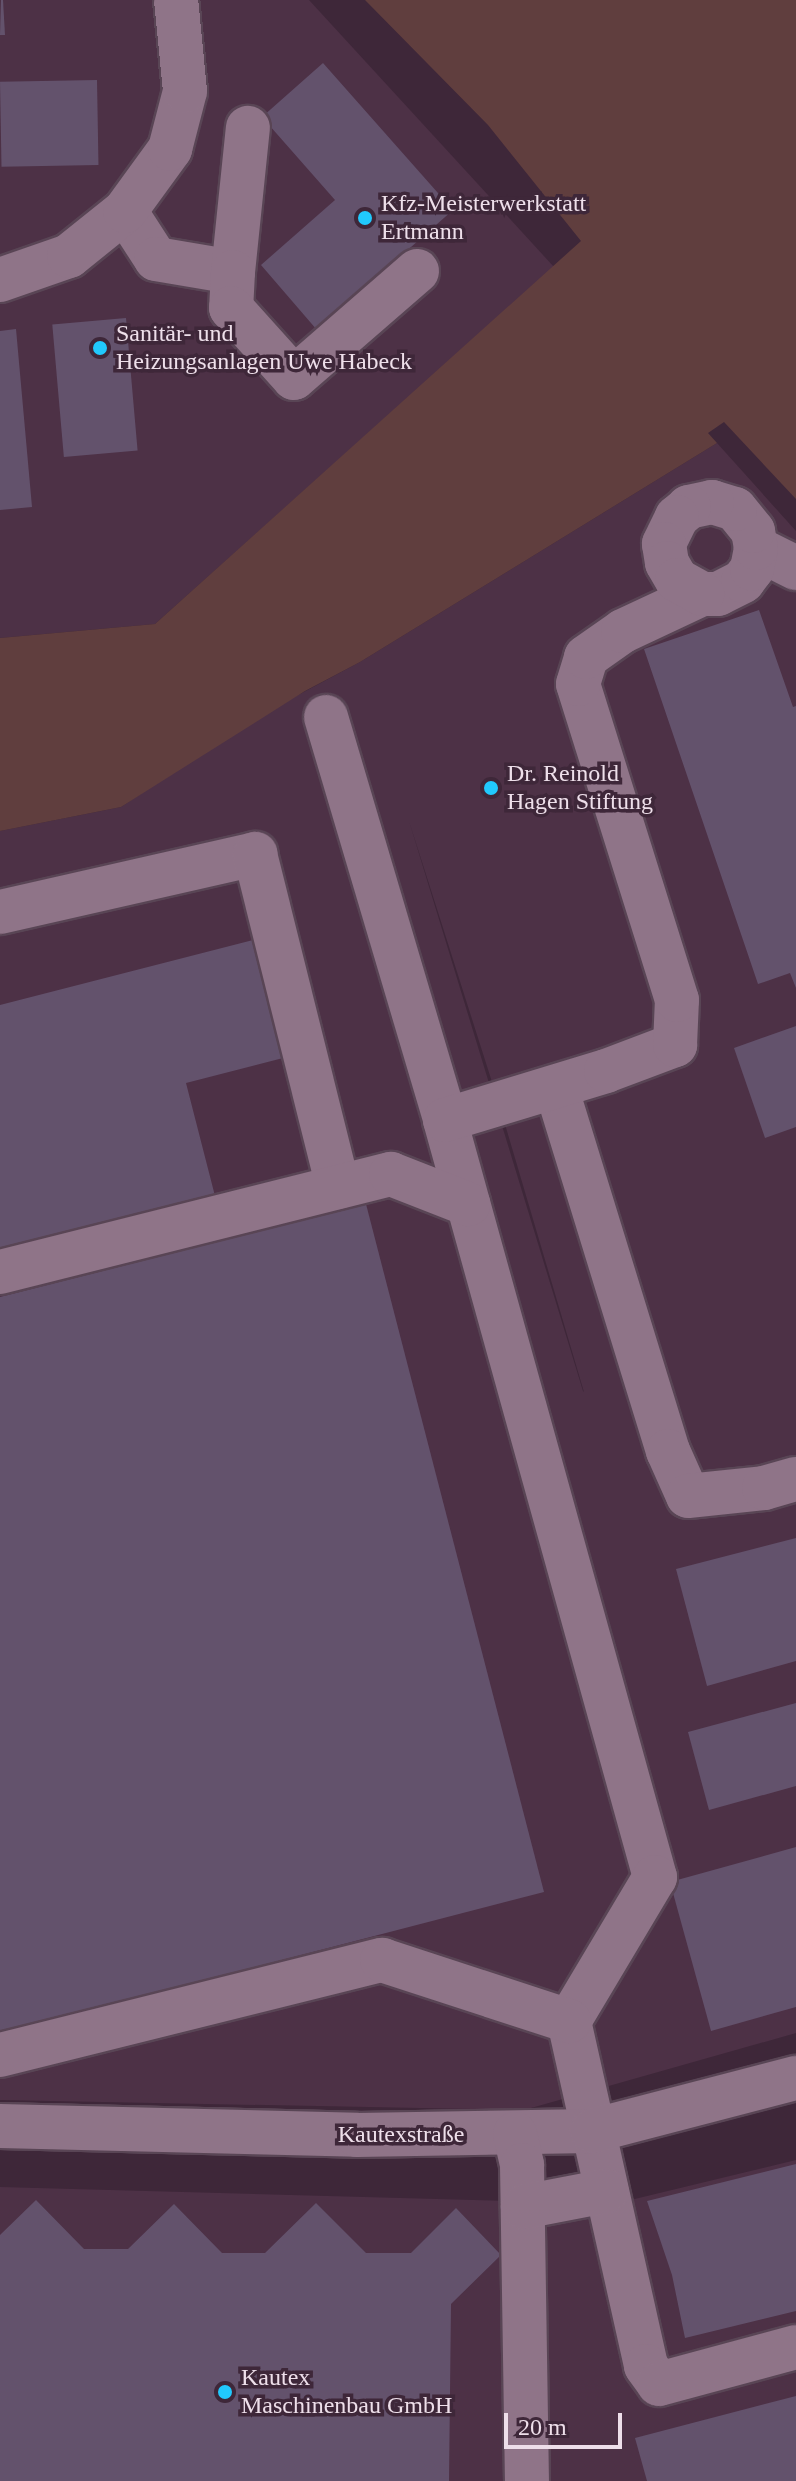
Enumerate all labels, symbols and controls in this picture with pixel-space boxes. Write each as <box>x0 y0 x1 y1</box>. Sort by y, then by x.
place label: Kfz-Meisterwerkstatt Ertmann <box>381 190 586 246</box>
marker: Kfz-Meisterwerkstatt Ertmann <box>356 209 374 227</box>
place label: Sanitär- und Heizungsanlagen Uwe Habeck <box>116 320 412 376</box>
marker: Sanitär- und Heizungsanlagen Uwe Habeck <box>91 339 109 357</box>
place label: Dr. Reinold Hagen Stiftung <box>507 760 653 816</box>
marker: Dr. Reinold Hagen Stiftung <box>482 779 500 797</box>
street label: Kautexstraße <box>338 2121 464 2149</box>
place label: Kautex Maschinenbau GmbH <box>241 2364 452 2420</box>
marker: Kautex Maschinenbau GmbH <box>216 2383 234 2401</box>
scale bar <box>508 2397 626 2447</box>
text: 20 m <box>518 2414 567 2440</box>

